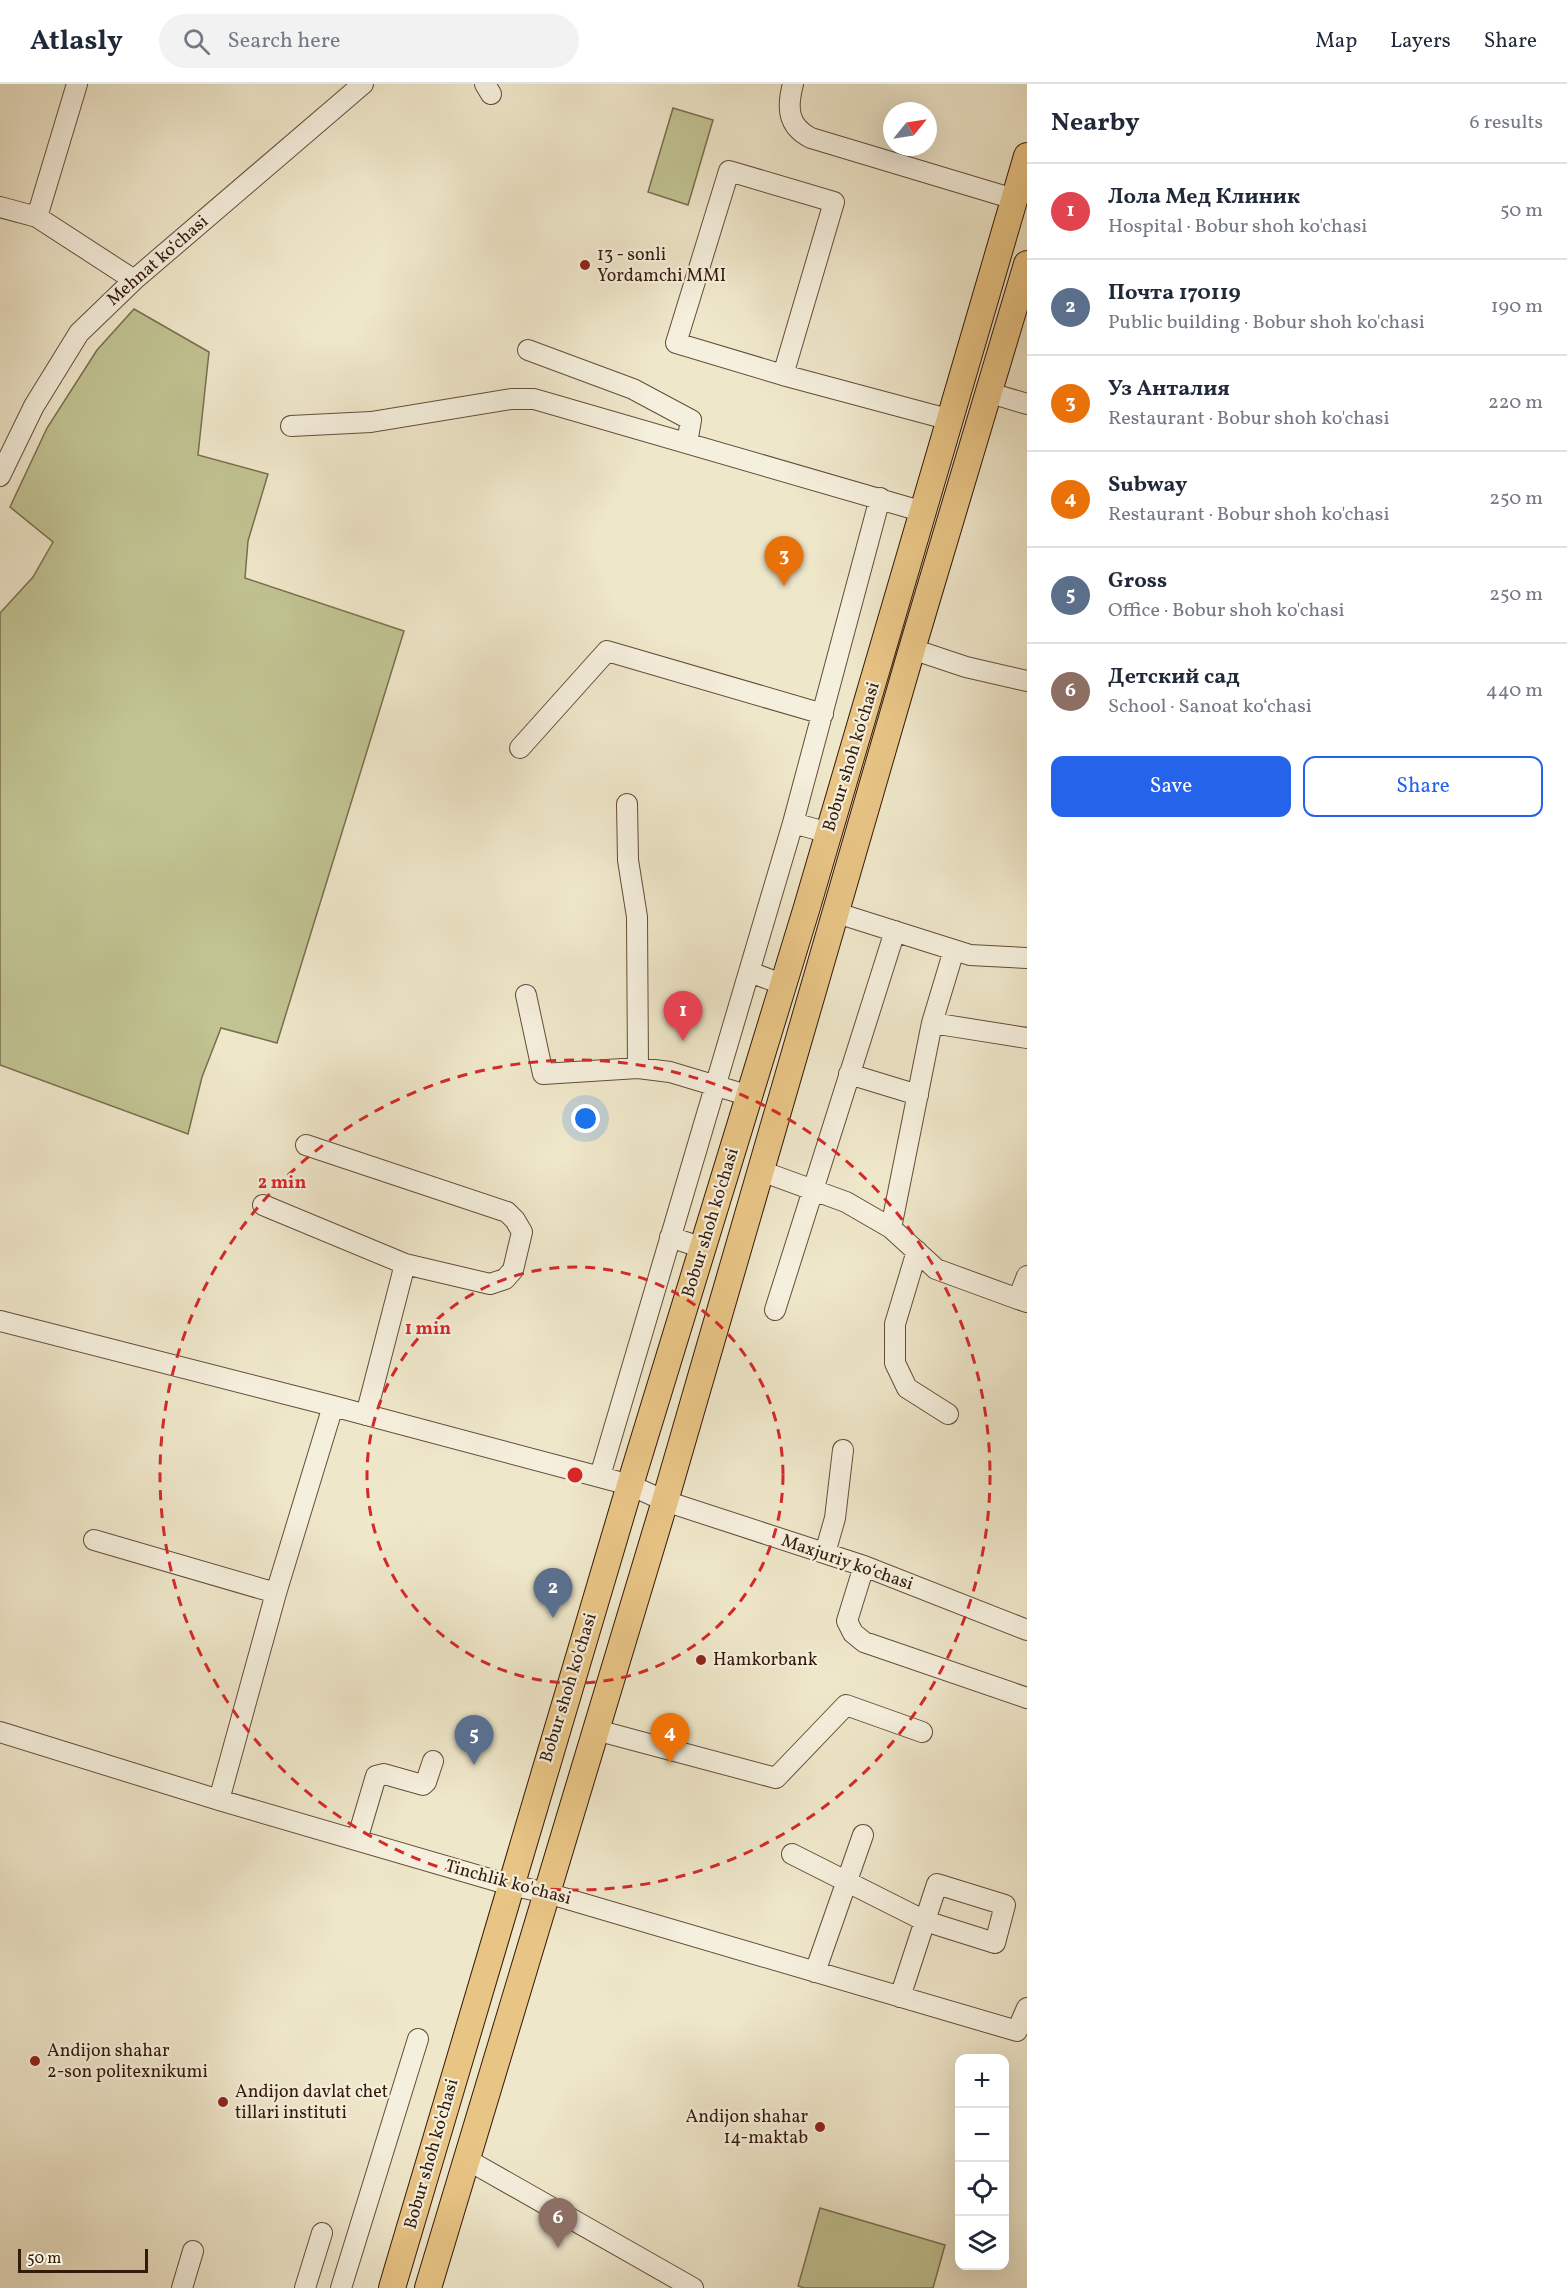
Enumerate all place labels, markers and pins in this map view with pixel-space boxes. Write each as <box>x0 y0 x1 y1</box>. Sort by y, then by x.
place label: 13 - sonli Yordamchi MMI <box>597 243 726 289</box>
marker: 13 - sonli Yordamchi MMI <box>578 258 592 272</box>
pin: 3 <box>764 536 804 586</box>
pin: 1 <box>664 992 702 1041</box>
centre of rings <box>565 1465 585 1485</box>
pin: 2 <box>534 1568 572 1618</box>
place label: Hamkorbank <box>713 1648 818 1673</box>
marker: Hamkorbank <box>694 1653 708 1667</box>
pin: 4 <box>650 1714 690 1763</box>
pin: 5 <box>454 1716 494 1765</box>
place label: Andijon shahar 2-son politexnikumi <box>47 2039 208 2085</box>
marker: Andijon shahar 2-son politexnikumi <box>28 2054 42 2068</box>
place label: Andijon davlat chet tillari instituti <box>235 2080 388 2126</box>
marker: Andijon davlat chet tillari instituti <box>216 2095 230 2109</box>
place label: Andijon shahar 14-maktab <box>686 2105 808 2151</box>
marker: Andijon shahar 14-maktab <box>813 2120 827 2134</box>
pin: 6 <box>538 2198 578 2248</box>

